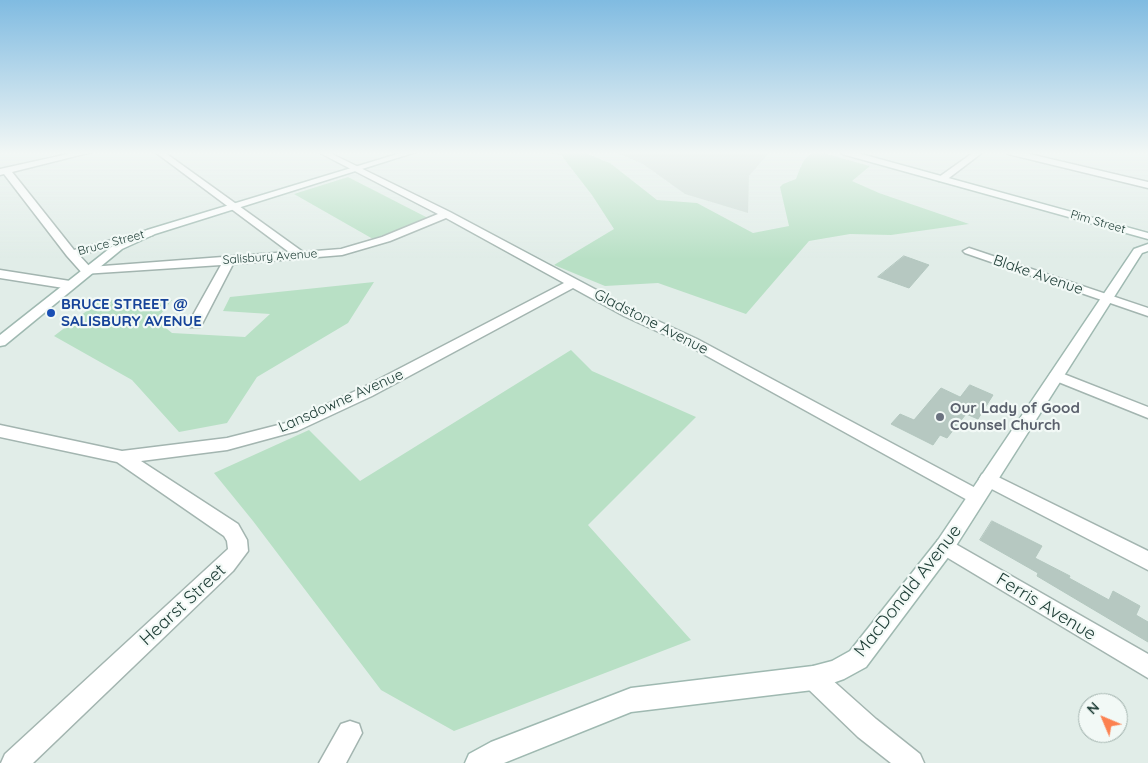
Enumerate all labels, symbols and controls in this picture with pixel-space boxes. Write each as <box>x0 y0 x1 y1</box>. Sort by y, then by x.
street label: Pim Street <box>1069 207 1127 237</box>
street label: Bruce Street <box>76 227 146 259</box>
street label: Salisbury Avenue <box>222 247 318 267</box>
street label: Blake Avenue <box>991 251 1085 299</box>
street label: Gladstone Avenue <box>591 285 711 359</box>
place label: BRUCE STREET @ SALISBURY AVENUE <box>61 295 202 330</box>
marker: BRUCE STREET @ SALISBURY AVENUE <box>45 307 57 319</box>
street label: Lansdowne Avenue <box>276 365 406 437</box>
place label: Our Lady of Good Counsel Church <box>950 399 1080 434</box>
marker: Our Lady of Good Counsel Church <box>934 411 946 423</box>
street label: MacDonald Avenue <box>850 521 966 661</box>
street label: Hearst Street <box>136 560 230 650</box>
street label: Ferris Avenue <box>992 569 1100 645</box>
north arrow <box>1078 693 1128 743</box>
text: N <box>1083 698 1103 718</box>

